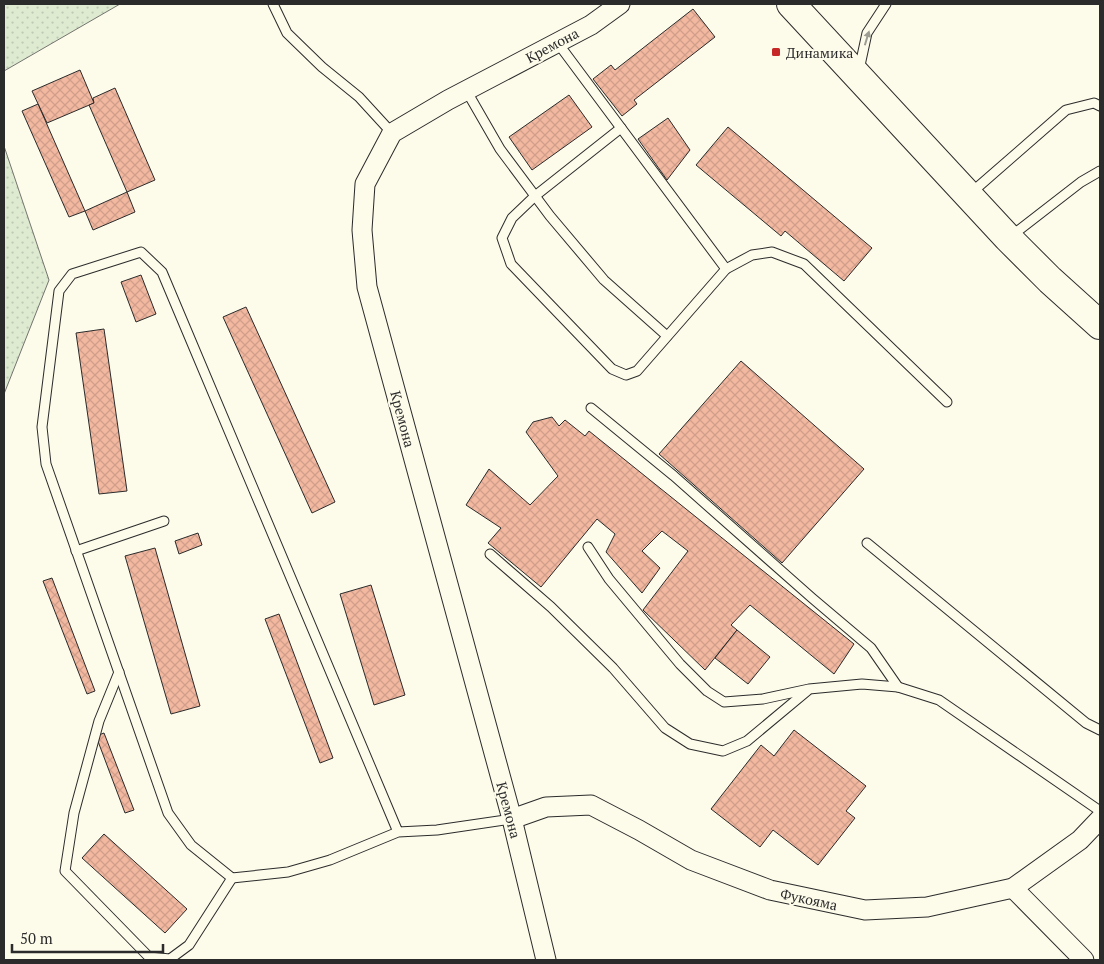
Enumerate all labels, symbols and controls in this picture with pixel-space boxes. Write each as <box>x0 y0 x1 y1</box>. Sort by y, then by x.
street label: Кремона <box>522 23 582 67</box>
one-way arrow <box>863 30 871 45</box>
place label: Динамика <box>786 43 853 62</box>
marker: Динамика <box>770 46 782 58</box>
street label: Кремона <box>386 389 420 449</box>
street label: Кремона <box>492 780 526 840</box>
street label: Фукояма <box>779 884 839 914</box>
scale bar <box>12 922 164 954</box>
text: 50 m <box>20 928 53 948</box>

